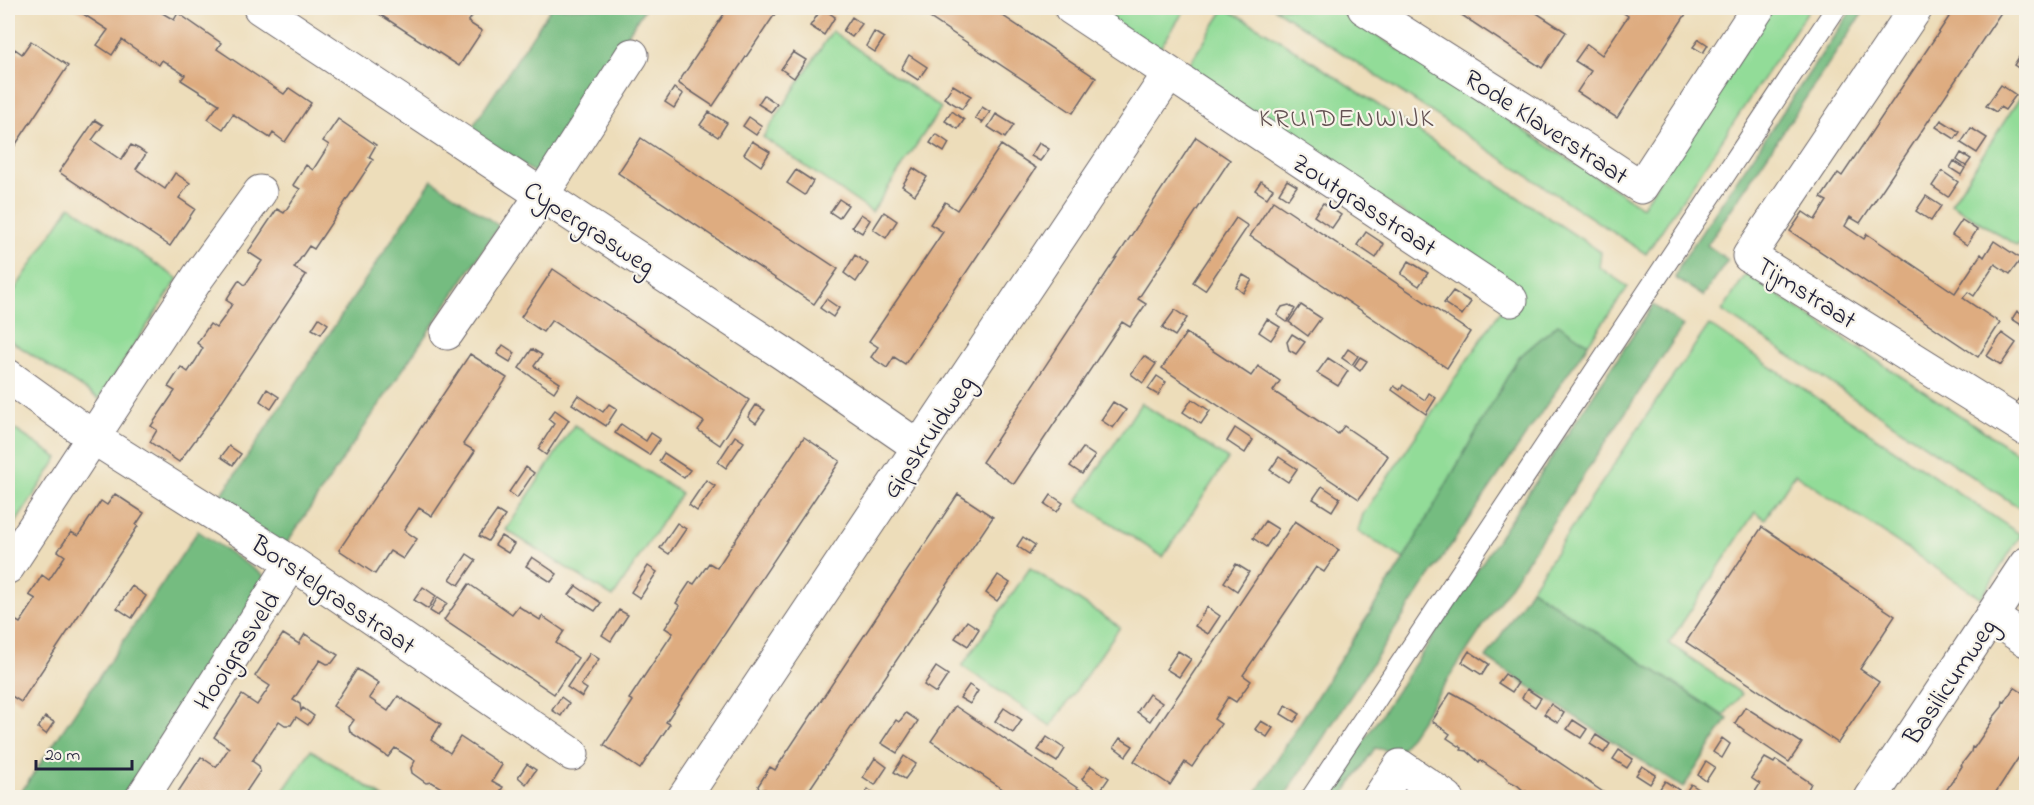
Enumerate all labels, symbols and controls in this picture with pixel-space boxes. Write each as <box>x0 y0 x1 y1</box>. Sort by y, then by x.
street label: Rode Klaverstraat <box>1456 61 1635 196</box>
district label: KRUIDENWIJK <box>1259 100 1435 139</box>
street label: Zoutgrasstraat <box>1284 145 1443 268</box>
street label: Cypergrasweg <box>515 173 662 286</box>
street label: Tijmstraat <box>1748 249 1863 340</box>
street label: Gipskruidweg <box>874 368 985 507</box>
street label: Borstelgrasstraat <box>242 527 422 666</box>
street label: Hooigrasveld <box>186 584 292 719</box>
street label: Basilicumweg <box>1895 612 2008 754</box>
scale bar <box>36 733 132 771</box>
text: 20 m <box>45 743 80 769</box>

